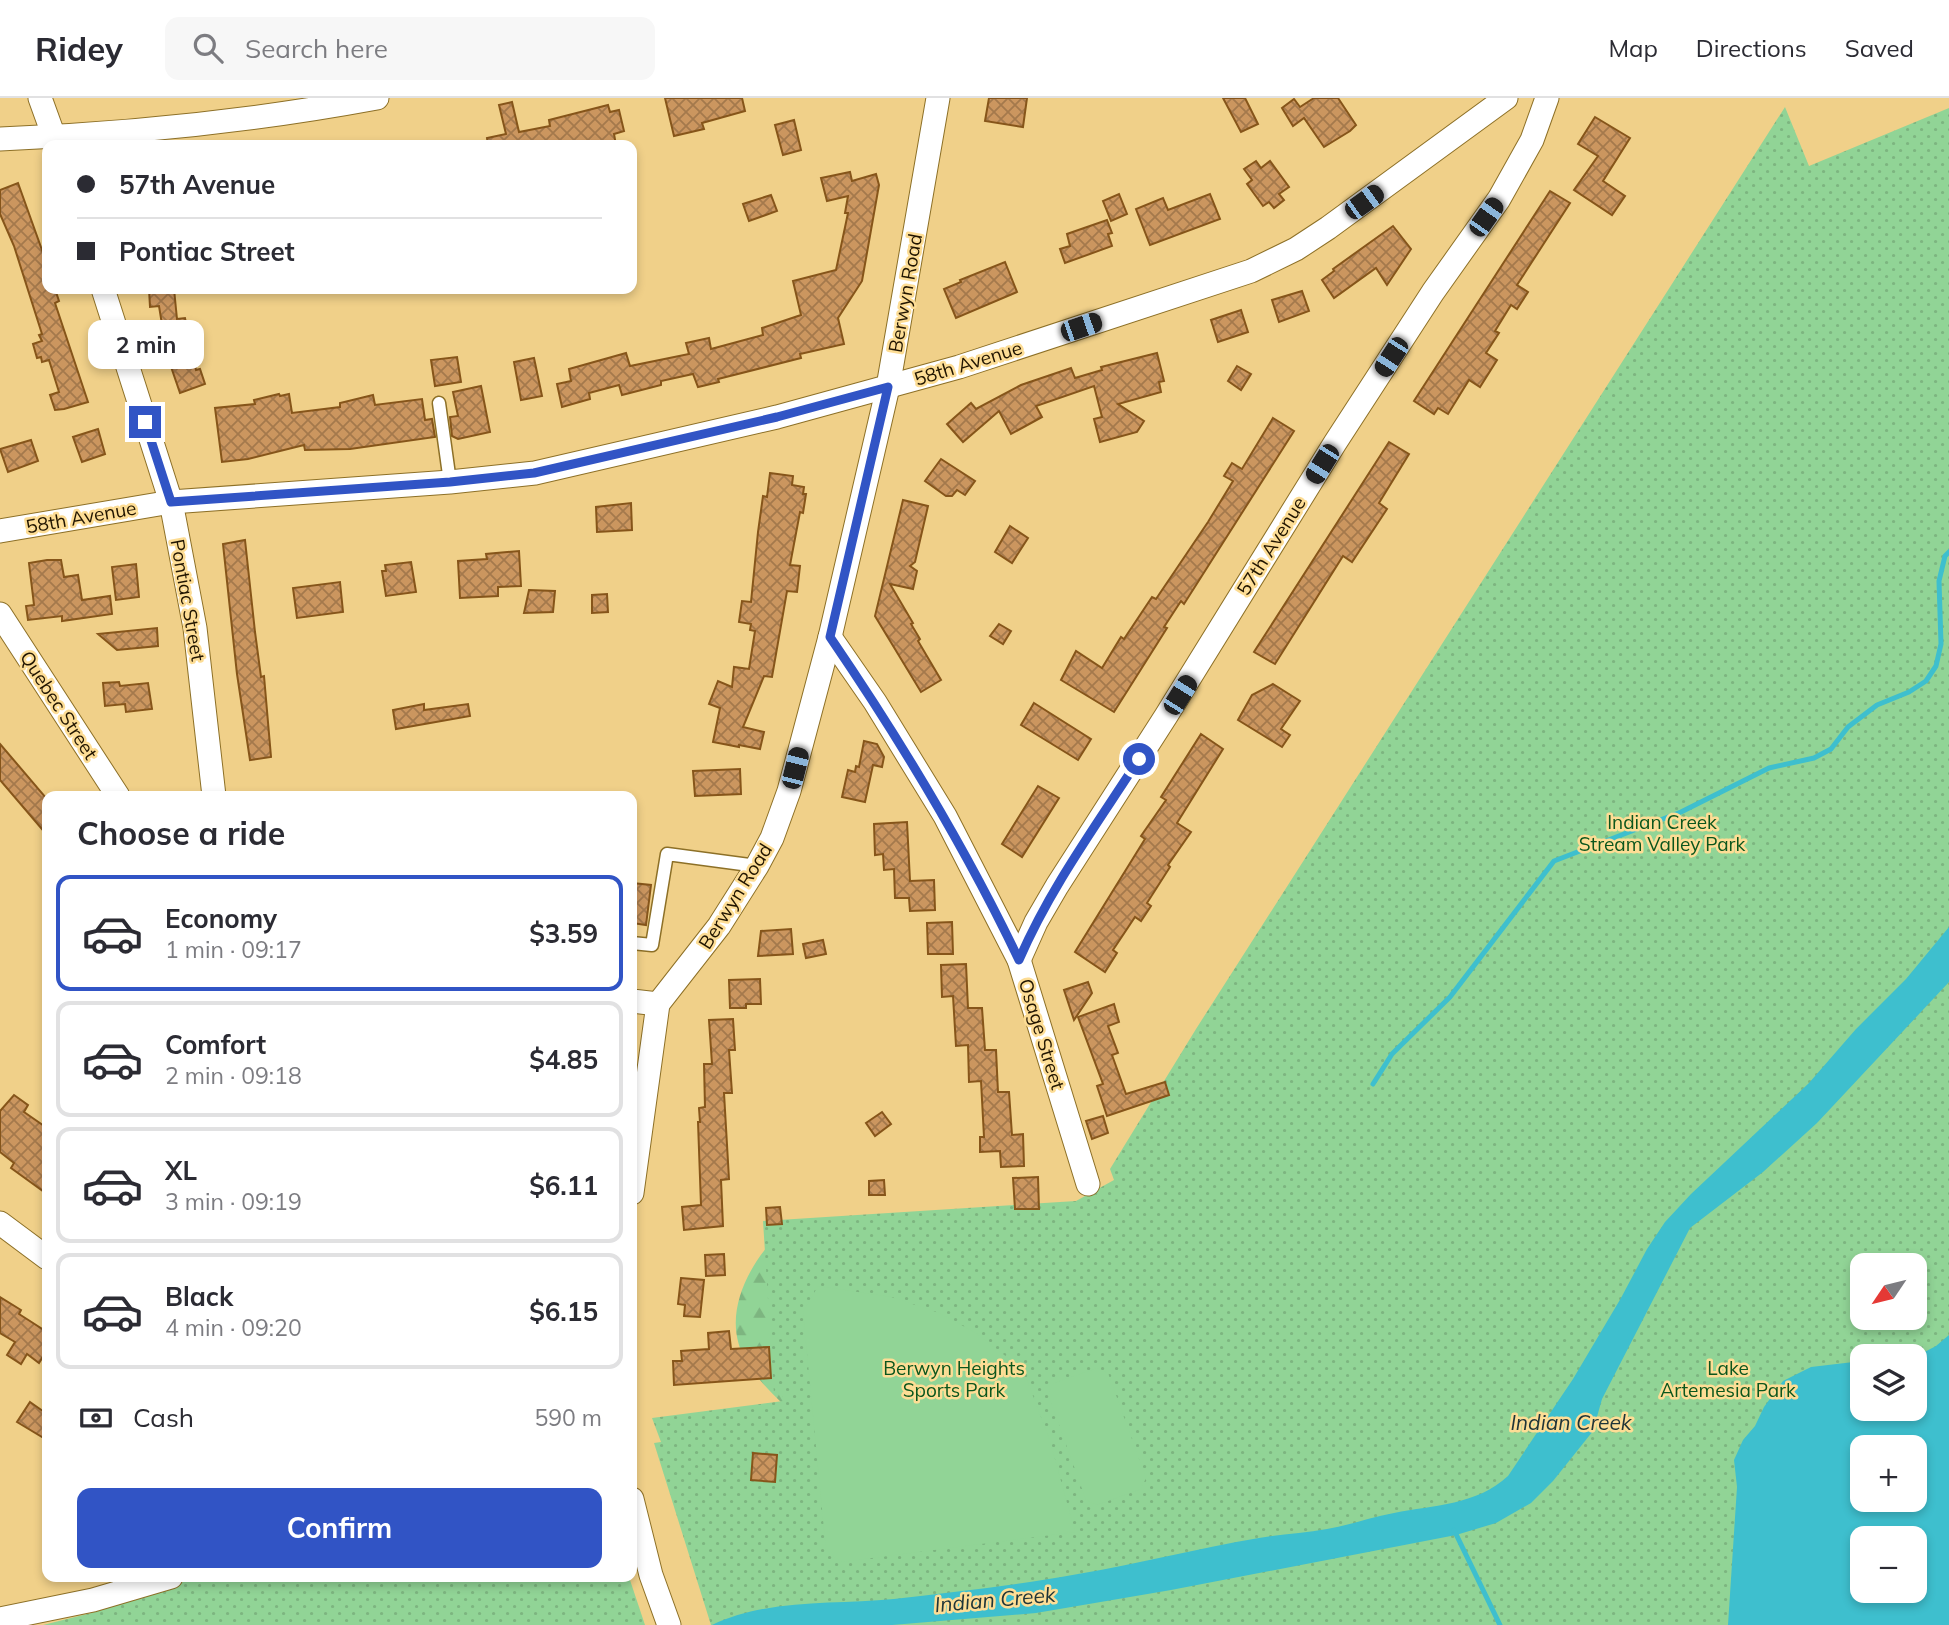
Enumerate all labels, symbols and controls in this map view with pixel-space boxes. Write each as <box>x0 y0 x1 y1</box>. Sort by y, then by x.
search box <box>165 17 655 80</box>
text: Ridey <box>35 28 123 69</box>
icon: search <box>189 29 227 67</box>
text: Search here <box>245 32 388 65</box>
text: Map <box>1608 33 1658 63</box>
text: Directions <box>1696 33 1807 63</box>
text: Saved <box>1845 33 1914 63</box>
text: 57th Avenue <box>119 168 275 201</box>
car <box>1341 181 1388 223</box>
car <box>1466 194 1507 240</box>
street label: Berwyn Road <box>883 232 927 354</box>
text: Pontiac Street <box>119 235 295 268</box>
car <box>1058 310 1105 344</box>
callout: 2 min <box>87 320 203 370</box>
text: 2 min <box>116 330 176 359</box>
car <box>1371 334 1412 380</box>
street label: 58th Avenue <box>911 335 1025 391</box>
route end <box>129 406 161 438</box>
car <box>1302 441 1343 487</box>
street label: 57th Avenue <box>1231 492 1311 600</box>
street label: 58th Avenue <box>24 495 138 539</box>
street label: Pontiac Street <box>165 537 211 663</box>
street label: Quebec Street <box>15 646 103 764</box>
car <box>1160 672 1201 718</box>
route start <box>1123 743 1155 775</box>
car <box>780 745 811 791</box>
park label: Indian Creek Stream Valley Park <box>1579 810 1745 856</box>
text: Choose a ride <box>77 813 285 853</box>
street label: Berwyn Road <box>693 839 777 953</box>
icon: car <box>81 902 144 965</box>
text: Economy <box>165 902 277 935</box>
text: $3.59 <box>529 917 598 950</box>
text: 1 min · 09:17 <box>165 935 302 964</box>
street label: Osage Street <box>1014 976 1070 1093</box>
icon: car <box>81 1028 144 1091</box>
text: Comfort <box>165 1028 266 1061</box>
text: $4.85 <box>529 1043 598 1076</box>
text: 2 min · 09:18 <box>165 1061 302 1090</box>
icon: car <box>81 1154 144 1217</box>
text: XL <box>165 1154 197 1187</box>
text: $6.11 <box>529 1169 598 1202</box>
text: 3 min · 09:19 <box>165 1187 302 1216</box>
north arrow <box>1850 1253 1927 1330</box>
map controls <box>1850 1253 1927 1603</box>
icon: car <box>81 1280 144 1343</box>
text: Black <box>165 1280 233 1313</box>
text: $6.15 <box>529 1295 598 1328</box>
text: 4 min · 09:20 <box>165 1313 302 1342</box>
button: layers <box>1850 1344 1927 1421</box>
park label: Berwyn Heights Sports Park <box>883 1356 1025 1402</box>
park label: Lake Artemesia Park <box>1660 1356 1796 1402</box>
icon: cash <box>77 1399 115 1437</box>
text: Cash <box>133 1401 194 1434</box>
text: 590 m <box>534 1403 602 1432</box>
water label: Indian Creek <box>1510 1409 1633 1435</box>
button: + <box>1850 1435 1927 1512</box>
button: Confirm <box>77 1488 602 1568</box>
button: − <box>1850 1526 1927 1603</box>
water label: Indian Creek <box>933 1581 1058 1617</box>

